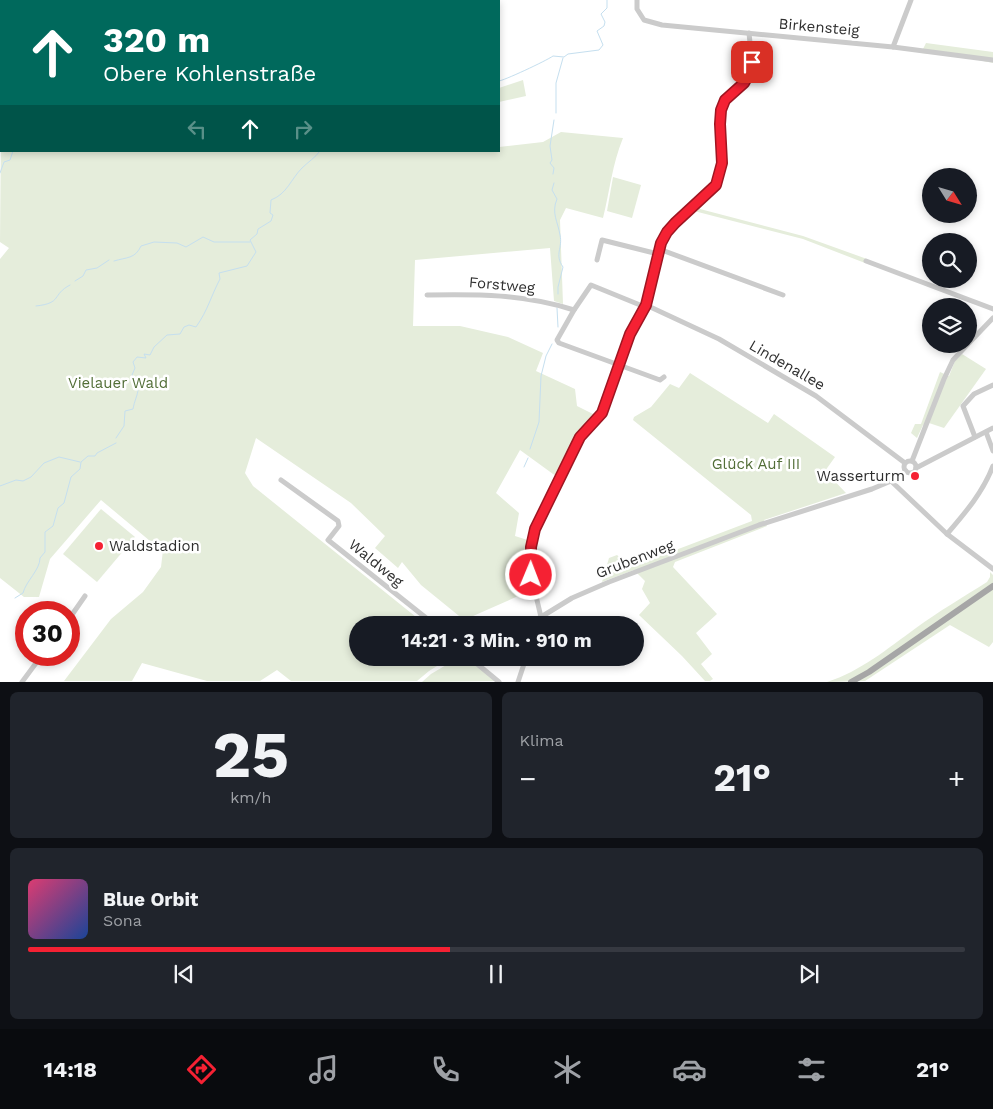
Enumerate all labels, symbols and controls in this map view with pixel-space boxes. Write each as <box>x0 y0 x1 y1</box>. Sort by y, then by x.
street label: Birkensteig <box>778 15 860 39</box>
text: 320 m <box>103 19 210 61</box>
icon: ahead <box>20 20 85 85</box>
pin <box>731 41 773 83</box>
icon: arrive <box>738 48 766 76</box>
text: Obere Kohlenstraße <box>103 61 316 86</box>
icon: left <box>183 115 211 143</box>
icon: ahead <box>236 115 264 143</box>
icon: right <box>289 115 317 143</box>
north arrow <box>922 168 978 222</box>
map controls <box>922 168 977 353</box>
button: search <box>922 233 977 288</box>
street label: Forstweg <box>468 273 536 297</box>
button: layers <box>922 298 977 353</box>
street label: Lindenallee <box>746 336 828 394</box>
park label: Vielauer Wald <box>68 374 168 392</box>
park label: Glück Auf III <box>712 455 800 473</box>
place label: Wasserturm <box>817 467 905 485</box>
marker: Wasserturm <box>909 470 921 482</box>
street label: Waldweg <box>345 535 407 591</box>
street label: Grubenweg <box>593 536 677 582</box>
place label: Waldstadion <box>109 537 200 555</box>
marker: Waldstadion <box>93 540 105 552</box>
position arrow <box>504 548 556 600</box>
speed limit sign: 30 <box>15 601 80 666</box>
text: 14:21 · 3 Min. · 910 m <box>401 629 592 652</box>
text: 25 <box>212 717 289 793</box>
text: Klima <box>520 731 563 750</box>
text: 21° <box>713 756 771 800</box>
text: − <box>520 762 536 795</box>
text: + <box>948 762 965 795</box>
text: km/h <box>230 788 271 807</box>
text: Blue Orbit <box>103 888 198 911</box>
text: Sona <box>103 911 142 930</box>
icon: previous <box>170 960 198 988</box>
icon: pause <box>482 960 510 988</box>
icon: next <box>795 960 823 988</box>
icon: directions <box>184 1052 219 1087</box>
icon: music <box>306 1052 341 1087</box>
icon: phone <box>428 1052 463 1087</box>
icon: climate <box>550 1052 585 1087</box>
icon: car <box>672 1052 707 1087</box>
icon: filters <box>794 1052 829 1087</box>
text: 14:18 <box>43 1057 97 1082</box>
text: 21° <box>916 1057 949 1082</box>

